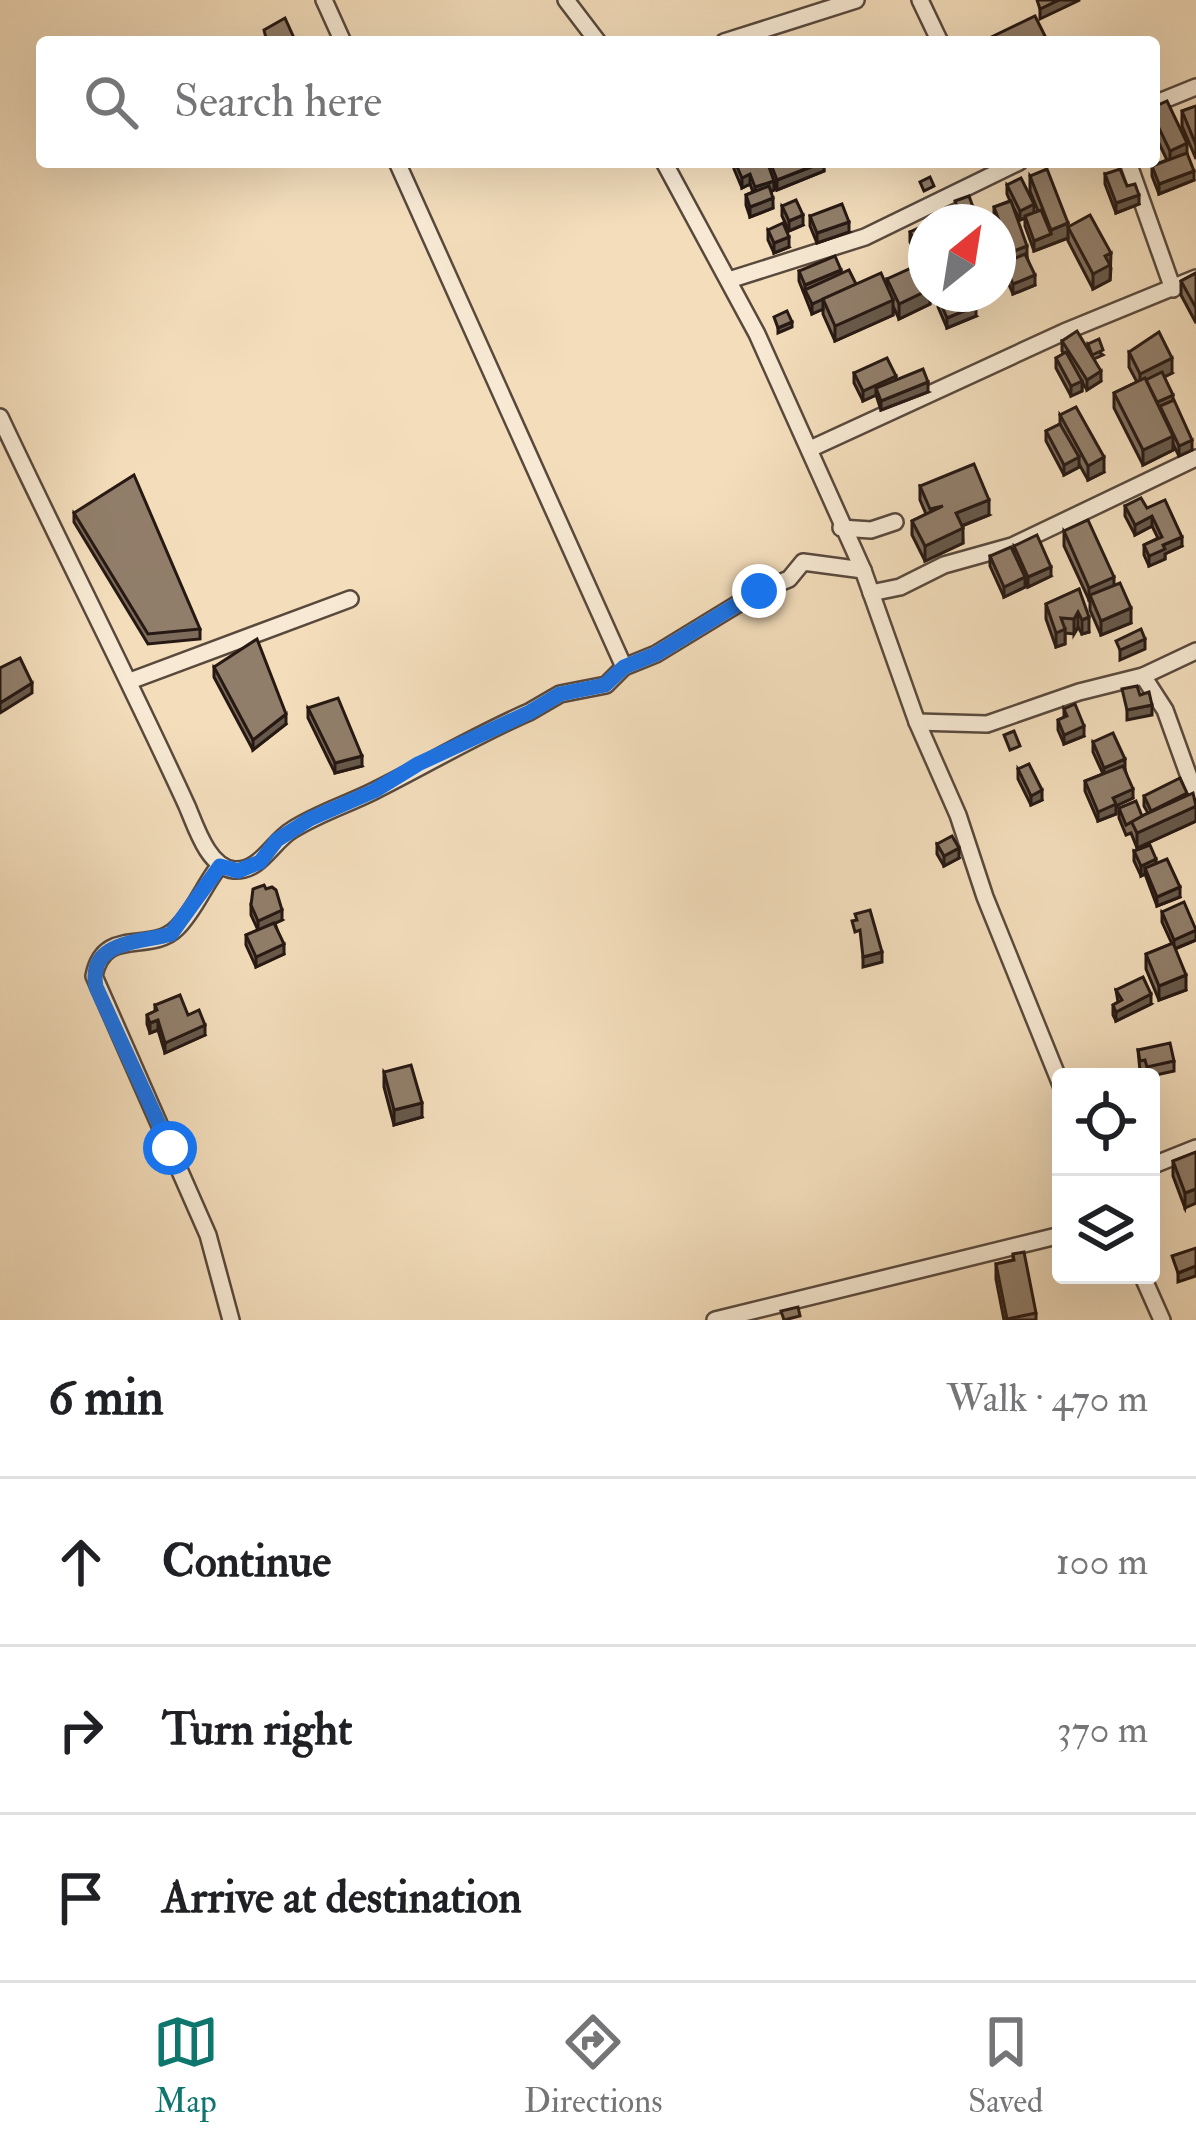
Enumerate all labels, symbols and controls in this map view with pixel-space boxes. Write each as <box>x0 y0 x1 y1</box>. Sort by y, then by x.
search box <box>36 36 1160 168</box>
icon: search <box>78 69 144 135</box>
text: Search here <box>174 74 382 130</box>
north arrow <box>908 204 1016 312</box>
route end <box>732 564 786 618</box>
map controls <box>1052 1068 1160 1284</box>
button: locate <box>1052 1068 1160 1176</box>
route start <box>143 1121 197 1175</box>
button: layers <box>1052 1176 1160 1284</box>
text: 6 min <box>48 1366 164 1430</box>
text: Walk · 470 m <box>947 1374 1148 1423</box>
icon: ahead <box>48 1529 114 1595</box>
text: Continue <box>162 1534 331 1590</box>
text: 100 m <box>1056 1537 1148 1586</box>
icon: right <box>48 1697 114 1763</box>
text: Turn right <box>162 1702 352 1758</box>
text: 370 m <box>1057 1705 1148 1754</box>
icon: arrive <box>48 1865 114 1931</box>
text: Arrive at destination <box>162 1870 522 1926</box>
tab: Map <box>153 2009 219 2122</box>
tab: Directions <box>524 2009 663 2122</box>
tab: Saved <box>968 2009 1043 2122</box>

